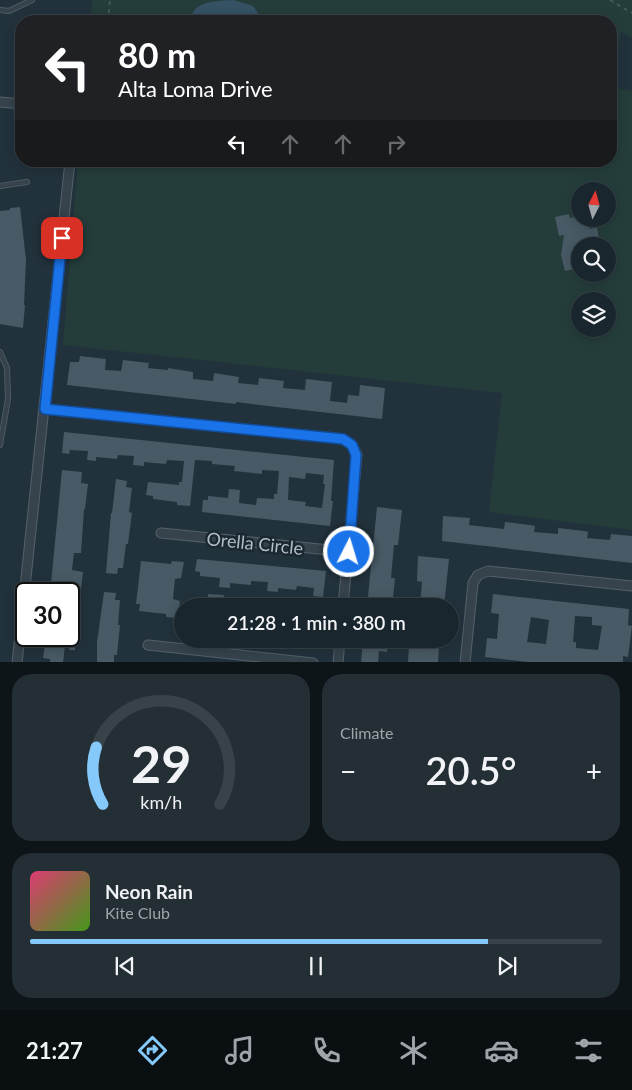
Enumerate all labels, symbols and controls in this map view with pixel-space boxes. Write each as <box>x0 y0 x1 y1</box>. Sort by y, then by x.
text: 80 m <box>118 33 196 75</box>
icon: left <box>35 35 100 100</box>
text: Alta Loma Drive <box>118 75 273 102</box>
icon: left <box>223 130 251 158</box>
icon: ahead <box>276 130 304 158</box>
icon: ahead <box>329 130 357 158</box>
icon: right <box>382 130 410 158</box>
north arrow <box>571 182 616 228</box>
map controls <box>571 182 616 337</box>
pin <box>41 217 83 259</box>
icon: arrive <box>48 224 76 252</box>
button: search <box>571 237 616 282</box>
button: layers <box>571 292 616 337</box>
position arrow <box>322 525 374 577</box>
street label: Orella Circle <box>206 527 304 559</box>
speed limit sign: 30 <box>15 582 80 647</box>
text: 21:28 · 1 min · 380 m <box>227 611 406 634</box>
text: Climate <box>340 723 393 742</box>
text: 29 <box>131 732 191 794</box>
text: 20.5° <box>426 747 516 793</box>
text: − <box>340 754 356 788</box>
text: + <box>586 754 602 788</box>
text: km/h <box>140 791 182 813</box>
text: Neon Rain <box>105 880 193 903</box>
text: Kite Club <box>105 903 170 922</box>
icon: previous <box>111 952 139 980</box>
icon: pause <box>302 952 330 980</box>
icon: next <box>493 952 521 980</box>
icon: directions <box>135 1033 170 1068</box>
icon: music <box>222 1033 257 1068</box>
icon: phone <box>309 1033 344 1068</box>
icon: climate <box>396 1033 431 1068</box>
icon: car <box>484 1033 519 1068</box>
icon: filters <box>571 1033 606 1068</box>
text: 21:27 <box>26 1037 83 1064</box>

